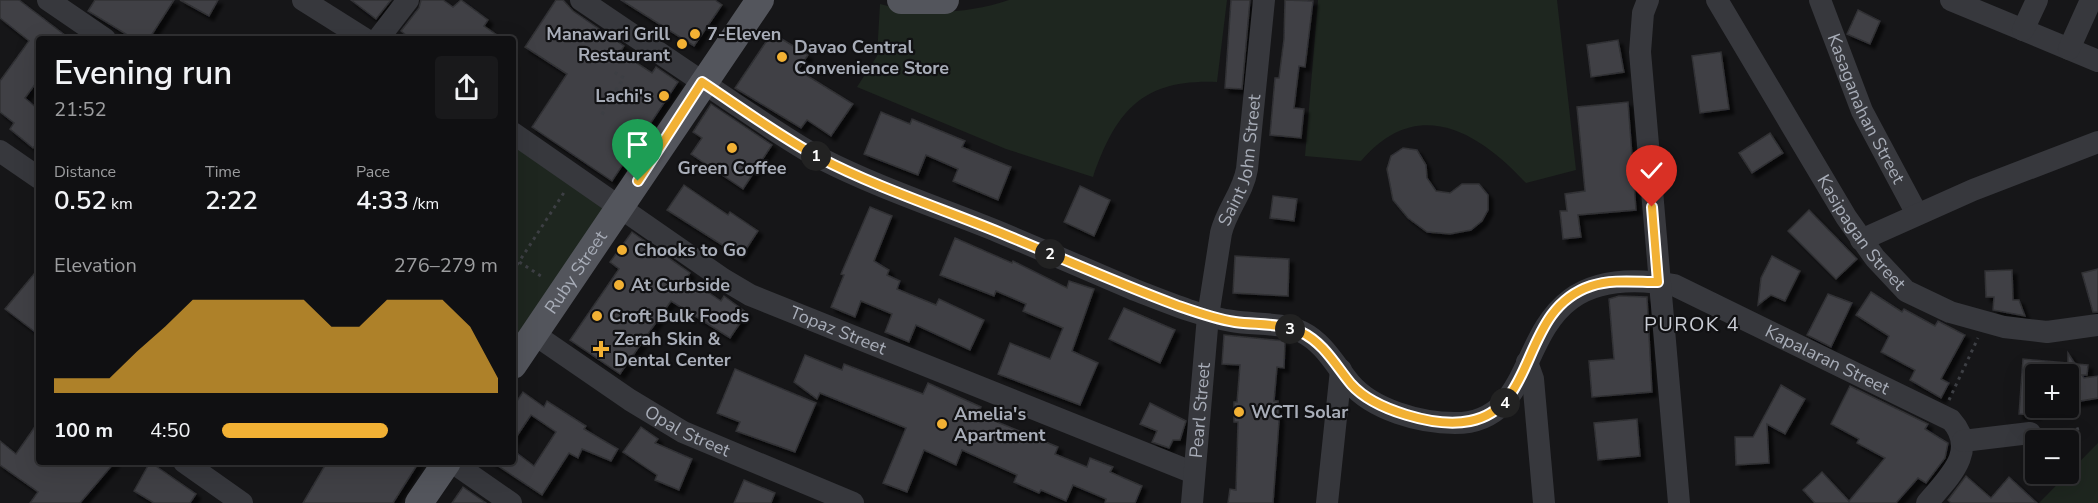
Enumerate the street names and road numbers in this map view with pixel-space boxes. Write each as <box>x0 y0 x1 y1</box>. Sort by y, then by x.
street label: Kasaganahan Street <box>1822 30 1911 188</box>
street label: Saint John Street <box>1212 92 1267 230</box>
street label: Kasipagan Street <box>1811 170 1912 296</box>
street label: Ruby Street <box>539 225 613 319</box>
street label: Topaz Street <box>786 300 890 361</box>
street label: Kapalaran Street <box>1761 319 1894 400</box>
street label: Pearl Street <box>1184 361 1216 459</box>
street label: Opal Street <box>640 400 734 463</box>

